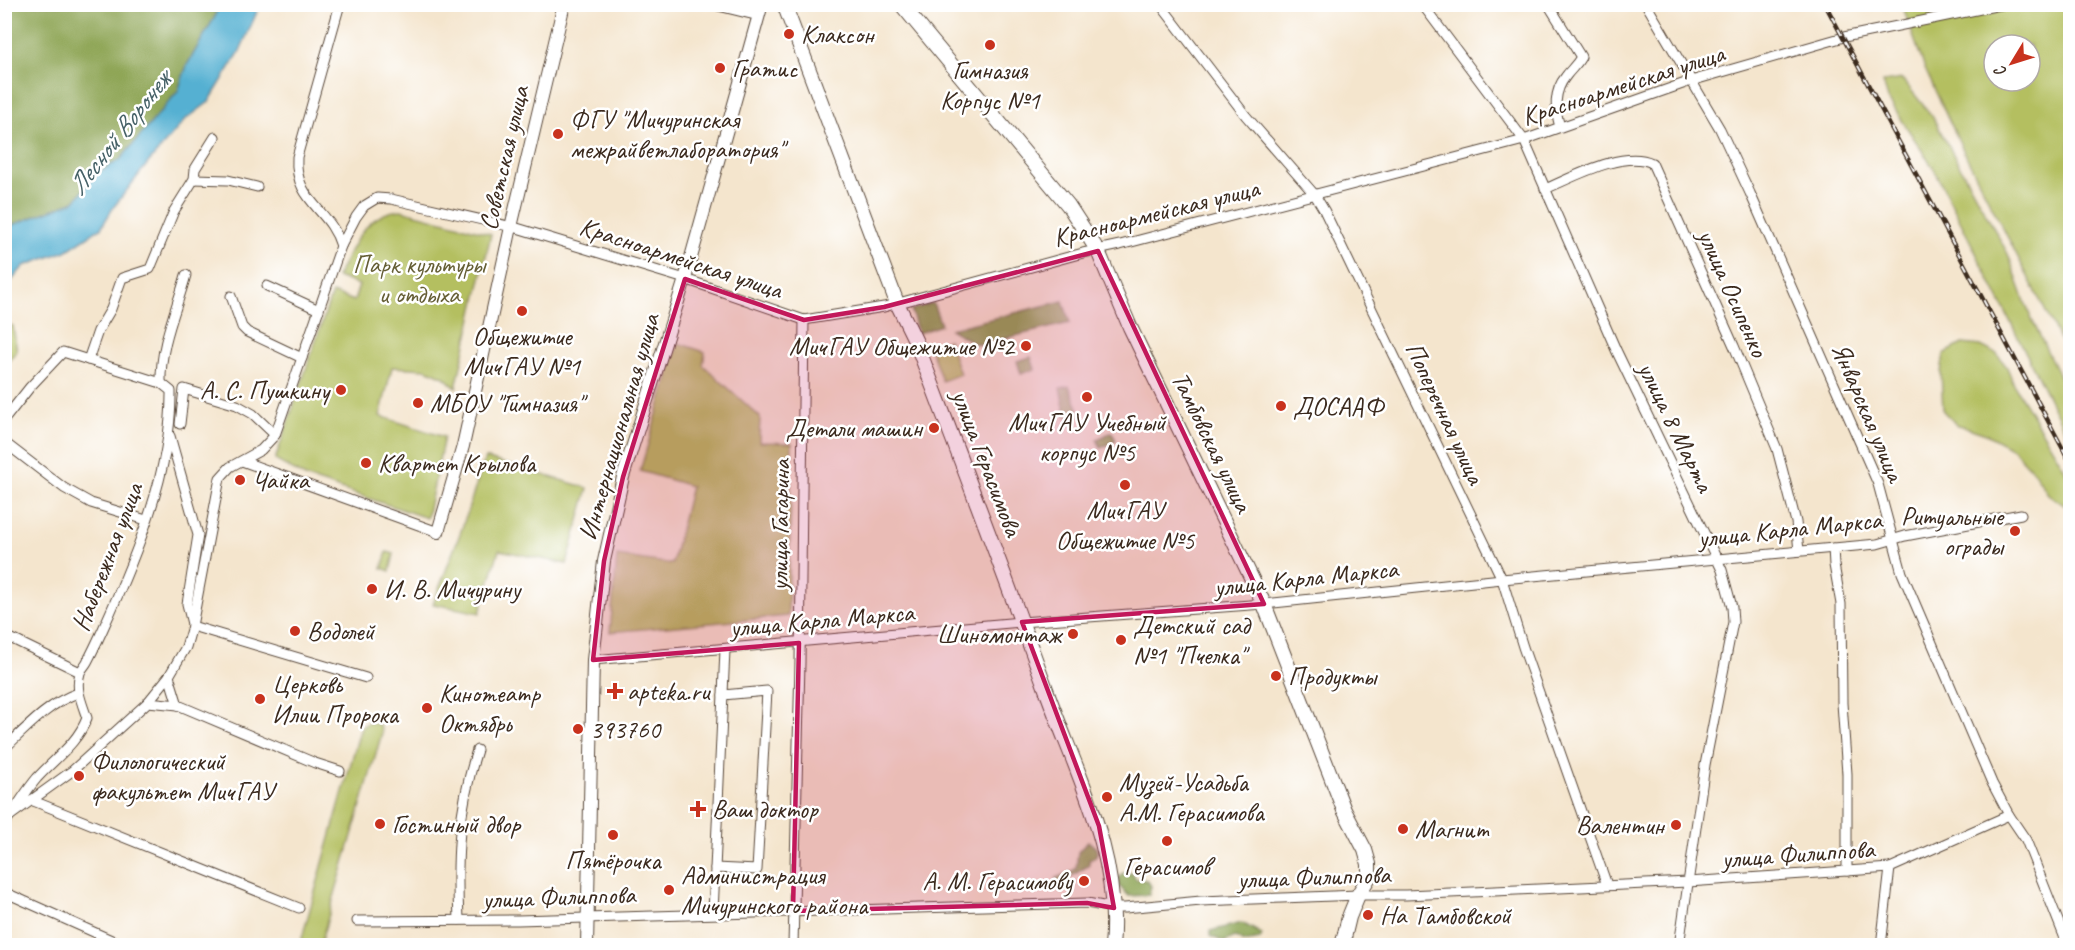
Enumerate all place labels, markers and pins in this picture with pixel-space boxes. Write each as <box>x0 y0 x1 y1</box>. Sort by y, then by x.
place label: Клаксон <box>801 18 875 51</box>
marker: Клаксон <box>782 27 796 41</box>
marker: Гимназия Корпус №1 <box>983 38 997 52</box>
place label: Гратис <box>732 52 798 85</box>
place label: Гимназия Корпус №1 <box>940 54 1041 117</box>
marker: Гратис <box>713 61 727 75</box>
place label: ФГУ "Мичуринская межрайветлаборатория" <box>570 103 789 166</box>
marker: ФГУ "Мичуринская межрайветлаборатория" <box>551 127 565 141</box>
marker: Общежитие МичГАУ №1 <box>515 304 529 318</box>
place label: Общежитие МичГАУ №1 <box>464 320 582 383</box>
place label: МичГАУ Общежитие №2 <box>789 330 1016 363</box>
marker: МичГАУ Общежитие №2 <box>1019 339 1033 353</box>
place label: А. С. Пушкину <box>200 374 331 407</box>
marker: А. С. Пушкину <box>334 383 348 397</box>
place label: МБОУ "Гимназия" <box>430 387 588 420</box>
marker: МичГАУ Учебный корпус №5 <box>1080 390 1094 404</box>
place label: ДОСААФ <box>1293 390 1385 423</box>
marker: МБОУ "Гимназия" <box>411 396 425 410</box>
marker: ДОСААФ <box>1274 399 1288 413</box>
place label: МичГАУ Учебный корпус №5 <box>1008 406 1168 469</box>
place label: Детали машин <box>786 412 924 445</box>
marker: Детали машин <box>927 421 941 435</box>
place label: Квартет Крылова <box>378 447 537 480</box>
marker: Квартет Крылова <box>359 456 373 470</box>
place label: Чайка <box>252 464 310 497</box>
marker: Чайка <box>233 473 247 487</box>
marker: МичГАУ Общежитие №5 <box>1118 478 1132 492</box>
place label: МичГАУ Общежитие №5 <box>1056 494 1195 557</box>
place label: Ритуальные ограды <box>1901 500 2006 563</box>
marker: Ритуальные ограды <box>2008 524 2022 538</box>
place label: И. В. Мичурину <box>384 573 522 606</box>
marker: И. В. Мичурину <box>365 582 379 596</box>
place label: Детский сад №1 "Пчелка" <box>1133 609 1252 672</box>
place label: Водолей <box>307 615 376 648</box>
place label: Шиномонтаж <box>937 618 1064 651</box>
marker: Водолей <box>288 624 302 638</box>
marker: Шиномонтаж <box>1066 627 1080 641</box>
marker: Детский сад №1 "Пчелка" <box>1114 633 1128 647</box>
place label: Продукты <box>1288 660 1379 693</box>
place label: Церковь Илии Пророка <box>272 668 400 731</box>
marker: Продукты <box>1269 669 1283 683</box>
place label: apteka.ru <box>627 675 711 708</box>
place label: Кинотеатр Октябрь <box>439 677 541 740</box>
marker: apteka.ru <box>608 684 622 698</box>
marker: Церковь Илии Пророка <box>253 692 267 706</box>
marker: Кинотеатр Октябрь <box>420 701 434 715</box>
place label: 393760 <box>590 713 663 746</box>
marker: 393760 <box>571 722 585 736</box>
place label: Филологический факультет МичГАУ <box>91 745 278 808</box>
place label: Музей-Усадьба А.М. Герасимова <box>1119 766 1265 829</box>
marker: Филологический факультет МичГАУ <box>72 769 86 783</box>
marker: Музей-Усадьба А.М. Герасимова <box>1100 790 1114 804</box>
place label: Ваш доктор <box>712 793 820 826</box>
marker: Ваш доктор <box>689 800 707 818</box>
place label: Гостиный двор <box>392 808 522 841</box>
place label: Валентин <box>1576 809 1665 842</box>
place label: Магнит <box>1415 813 1490 846</box>
marker: Гостиный двор <box>373 817 387 831</box>
marker: Валентин <box>1669 818 1683 832</box>
marker: Магнит <box>1396 822 1410 836</box>
marker: Пятёрочка <box>606 828 620 842</box>
marker: Герасимов <box>1160 834 1174 848</box>
place label: Пятёрочка <box>565 844 662 877</box>
place label: Герасимов <box>1124 850 1216 883</box>
place label: Администрация Мичуринского района <box>681 859 869 922</box>
place label: А. М. Герасимову <box>923 865 1074 898</box>
marker: А. М. Герасимову <box>1077 874 1091 888</box>
marker: Администрация Мичуринского района <box>662 883 676 897</box>
place label: На Тамбовской <box>1380 899 1513 932</box>
marker: На Тамбовской <box>1361 908 1375 922</box>

